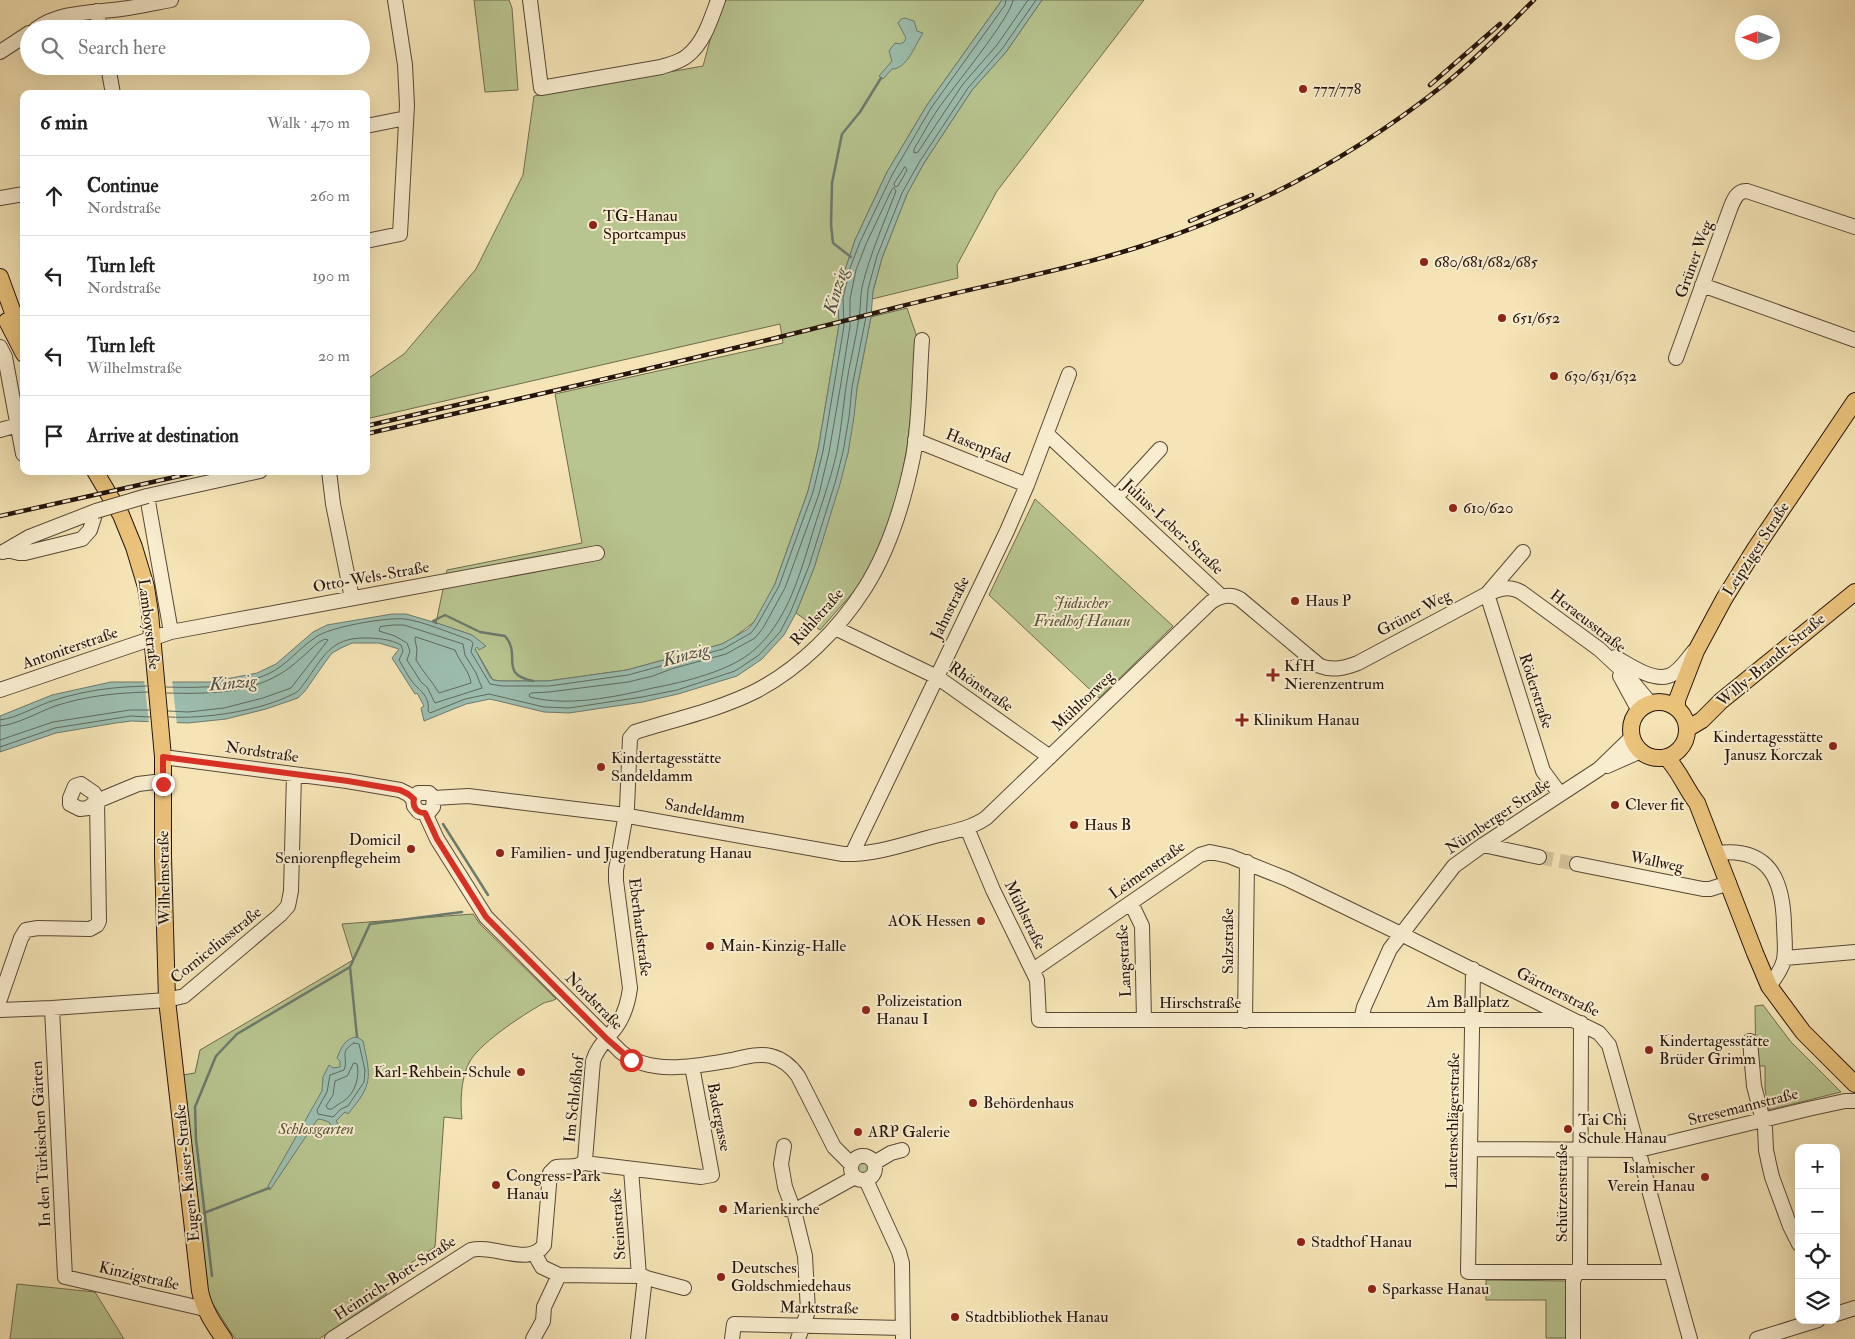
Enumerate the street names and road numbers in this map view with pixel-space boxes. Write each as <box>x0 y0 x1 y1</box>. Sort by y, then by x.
street label: Grüner Weg <box>1671 216 1718 301</box>
street label: Hasenpfad <box>942 424 1013 469</box>
street label: Julius-Leber-Straße <box>1117 474 1228 580</box>
street label: Leipziger Straße <box>1718 498 1795 600</box>
street label: Otto-Wels-Straße <box>311 557 431 597</box>
street label: Jahnstraße <box>926 573 975 644</box>
street label: Lamboystraße <box>133 577 165 671</box>
street label: Rühlstraße <box>786 584 848 650</box>
street label: Grüner Weg <box>1373 585 1456 641</box>
street label: Heraeusstraße <box>1546 585 1630 657</box>
street label: Willy-Brandt-Straße <box>1712 609 1830 712</box>
street label: Antoniterstraße <box>19 622 121 674</box>
street label: Röderstraße <box>1514 651 1558 732</box>
street label: Rhönstraße <box>945 657 1017 717</box>
street label: Mühltorweg <box>1048 666 1119 736</box>
street label: Nordstraße <box>224 737 300 767</box>
street label: Nürnberger Straße <box>1442 773 1555 859</box>
street label: Sandeldamm <box>663 794 747 828</box>
street label: Wilhelmstraße <box>153 830 175 927</box>
street label: Leimenstraße <box>1105 836 1189 904</box>
street label: Wallweg <box>1628 847 1686 877</box>
street label: Eberhardstraße <box>624 877 656 978</box>
street label: Mühlstraße <box>1000 877 1050 953</box>
street label: Corniceliusstraße <box>166 902 266 988</box>
street label: Salzstraße <box>1218 908 1238 974</box>
street label: Langstraße <box>1112 924 1136 998</box>
street label: Gärtnerstraße <box>1513 963 1603 1022</box>
street label: Nordstraße <box>561 968 627 1034</box>
street label: Am Ballplatz <box>1426 992 1510 1013</box>
street label: Hirschstraße <box>1159 993 1241 1013</box>
street label: Im Schloßhof <box>559 1052 589 1144</box>
street label: Lautenschlägerstraße <box>1442 1052 1464 1189</box>
street label: In den Türkischen Gärten <box>27 1060 55 1228</box>
street label: Badergasse <box>703 1081 736 1153</box>
street label: Stresemannstraße <box>1686 1084 1800 1130</box>
street label: Eugen-Kaiser-Straße <box>170 1103 204 1243</box>
street label: Schützenstraße <box>1552 1144 1572 1242</box>
street label: Steinstraße <box>605 1187 630 1261</box>
street label: Heinrich-Bott-Straße <box>330 1231 460 1325</box>
street label: Kinzigstraße <box>97 1257 182 1295</box>
street label: Marktstraße <box>779 1297 859 1319</box>

